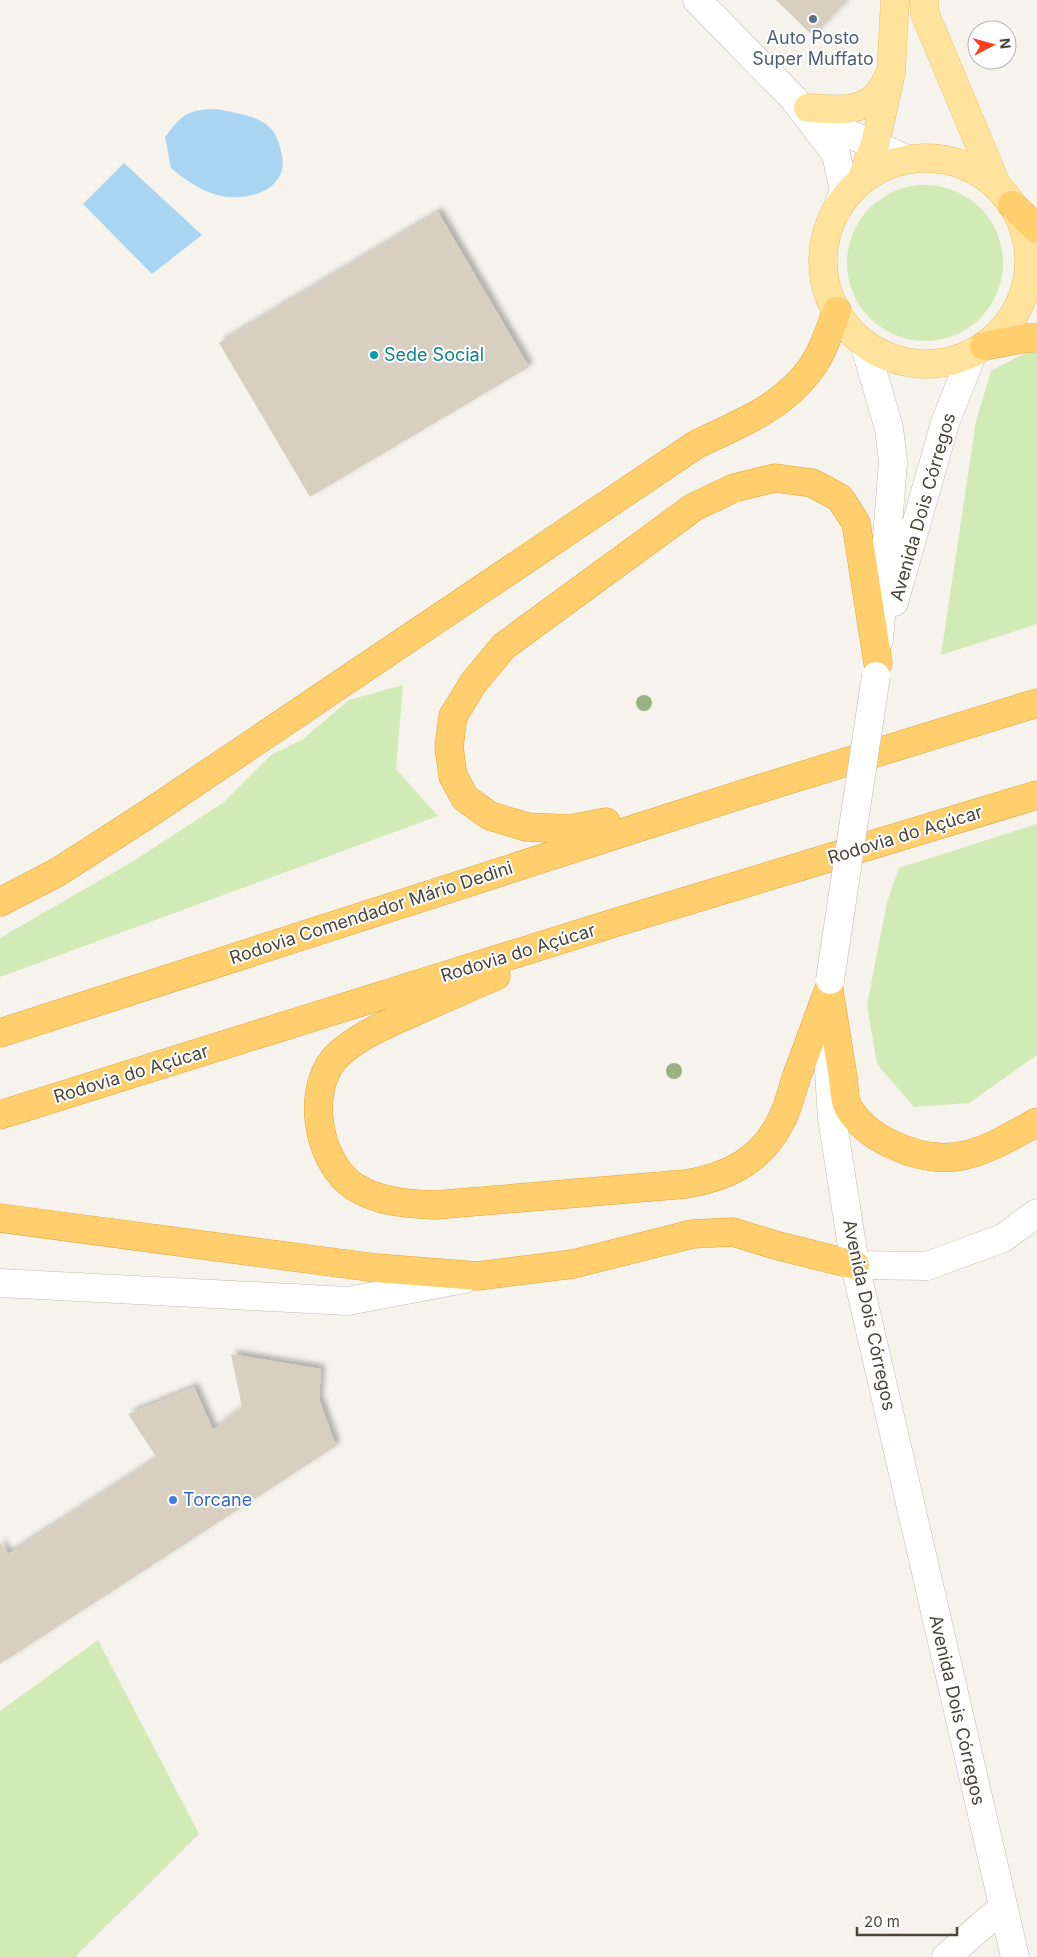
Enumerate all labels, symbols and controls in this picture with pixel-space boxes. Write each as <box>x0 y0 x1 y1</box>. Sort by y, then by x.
marker: Auto Posto Super Muffato <box>807 13 819 25</box>
north arrow <box>967 20 1017 70</box>
place label: Auto Posto Super Muffato <box>752 27 874 69</box>
text: N <box>996 37 1014 50</box>
place label: Sede Social <box>384 344 484 365</box>
marker: Sede Social <box>368 349 380 361</box>
street label: Avenida Dois Córregos <box>886 410 959 603</box>
street label: Rodovia do Açúcar <box>825 801 985 868</box>
street label: Rodovia Comendador Mário Dedini <box>227 857 515 968</box>
street label: Rodovia do Açúcar <box>438 919 598 986</box>
street label: Rodovia do Açúcar <box>51 1040 211 1107</box>
street label: Avenida Dois Córregos <box>839 1218 900 1412</box>
place label: Torcane <box>183 1489 252 1510</box>
marker: Torcane <box>167 1494 179 1506</box>
street label: Avenida Dois Córregos <box>925 1613 990 1807</box>
scale bar <box>857 1904 957 1936</box>
text: 20 m <box>864 1912 900 1931</box>

